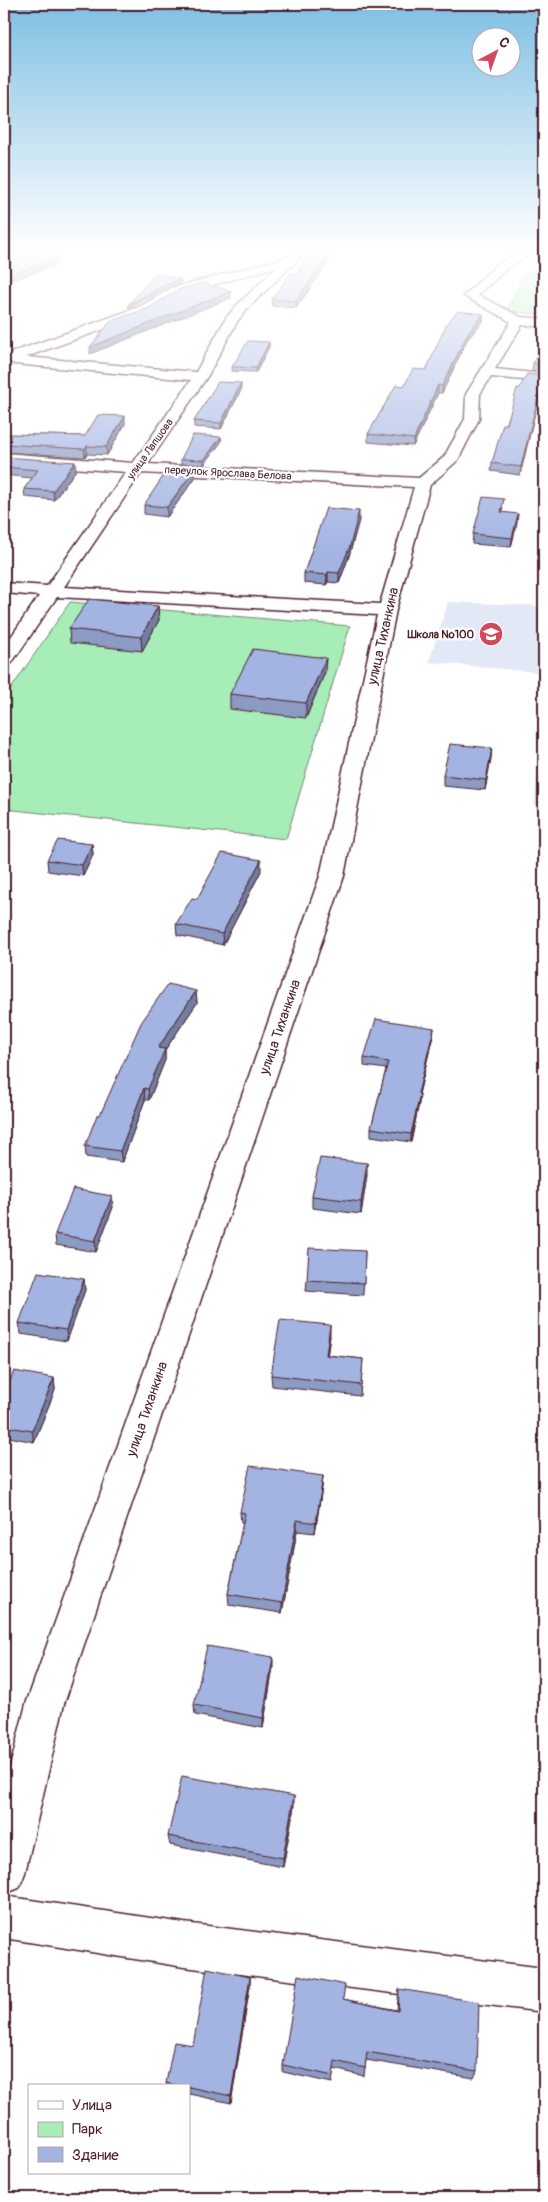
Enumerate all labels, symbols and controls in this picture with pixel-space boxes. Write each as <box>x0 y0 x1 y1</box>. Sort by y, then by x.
north arrow <box>470 28 520 78</box>
text: С <box>495 33 513 52</box>
street label: улица Лапшова <box>124 416 176 483</box>
street label: переулок Ярослава Белова <box>164 463 292 483</box>
street label: улица Тиханкина <box>363 586 402 687</box>
school or university icon: Школа №100 <box>478 621 504 647</box>
place label: Школа №100 <box>406 628 474 641</box>
street label: улица Тиханкина <box>255 977 304 1078</box>
street label: улица Тиханкина <box>122 1359 171 1460</box>
legend <box>28 2084 190 2174</box>
text: Улица <box>72 2096 112 2115</box>
text: Парк <box>72 2120 103 2139</box>
text: Здание <box>72 2146 119 2165</box>

